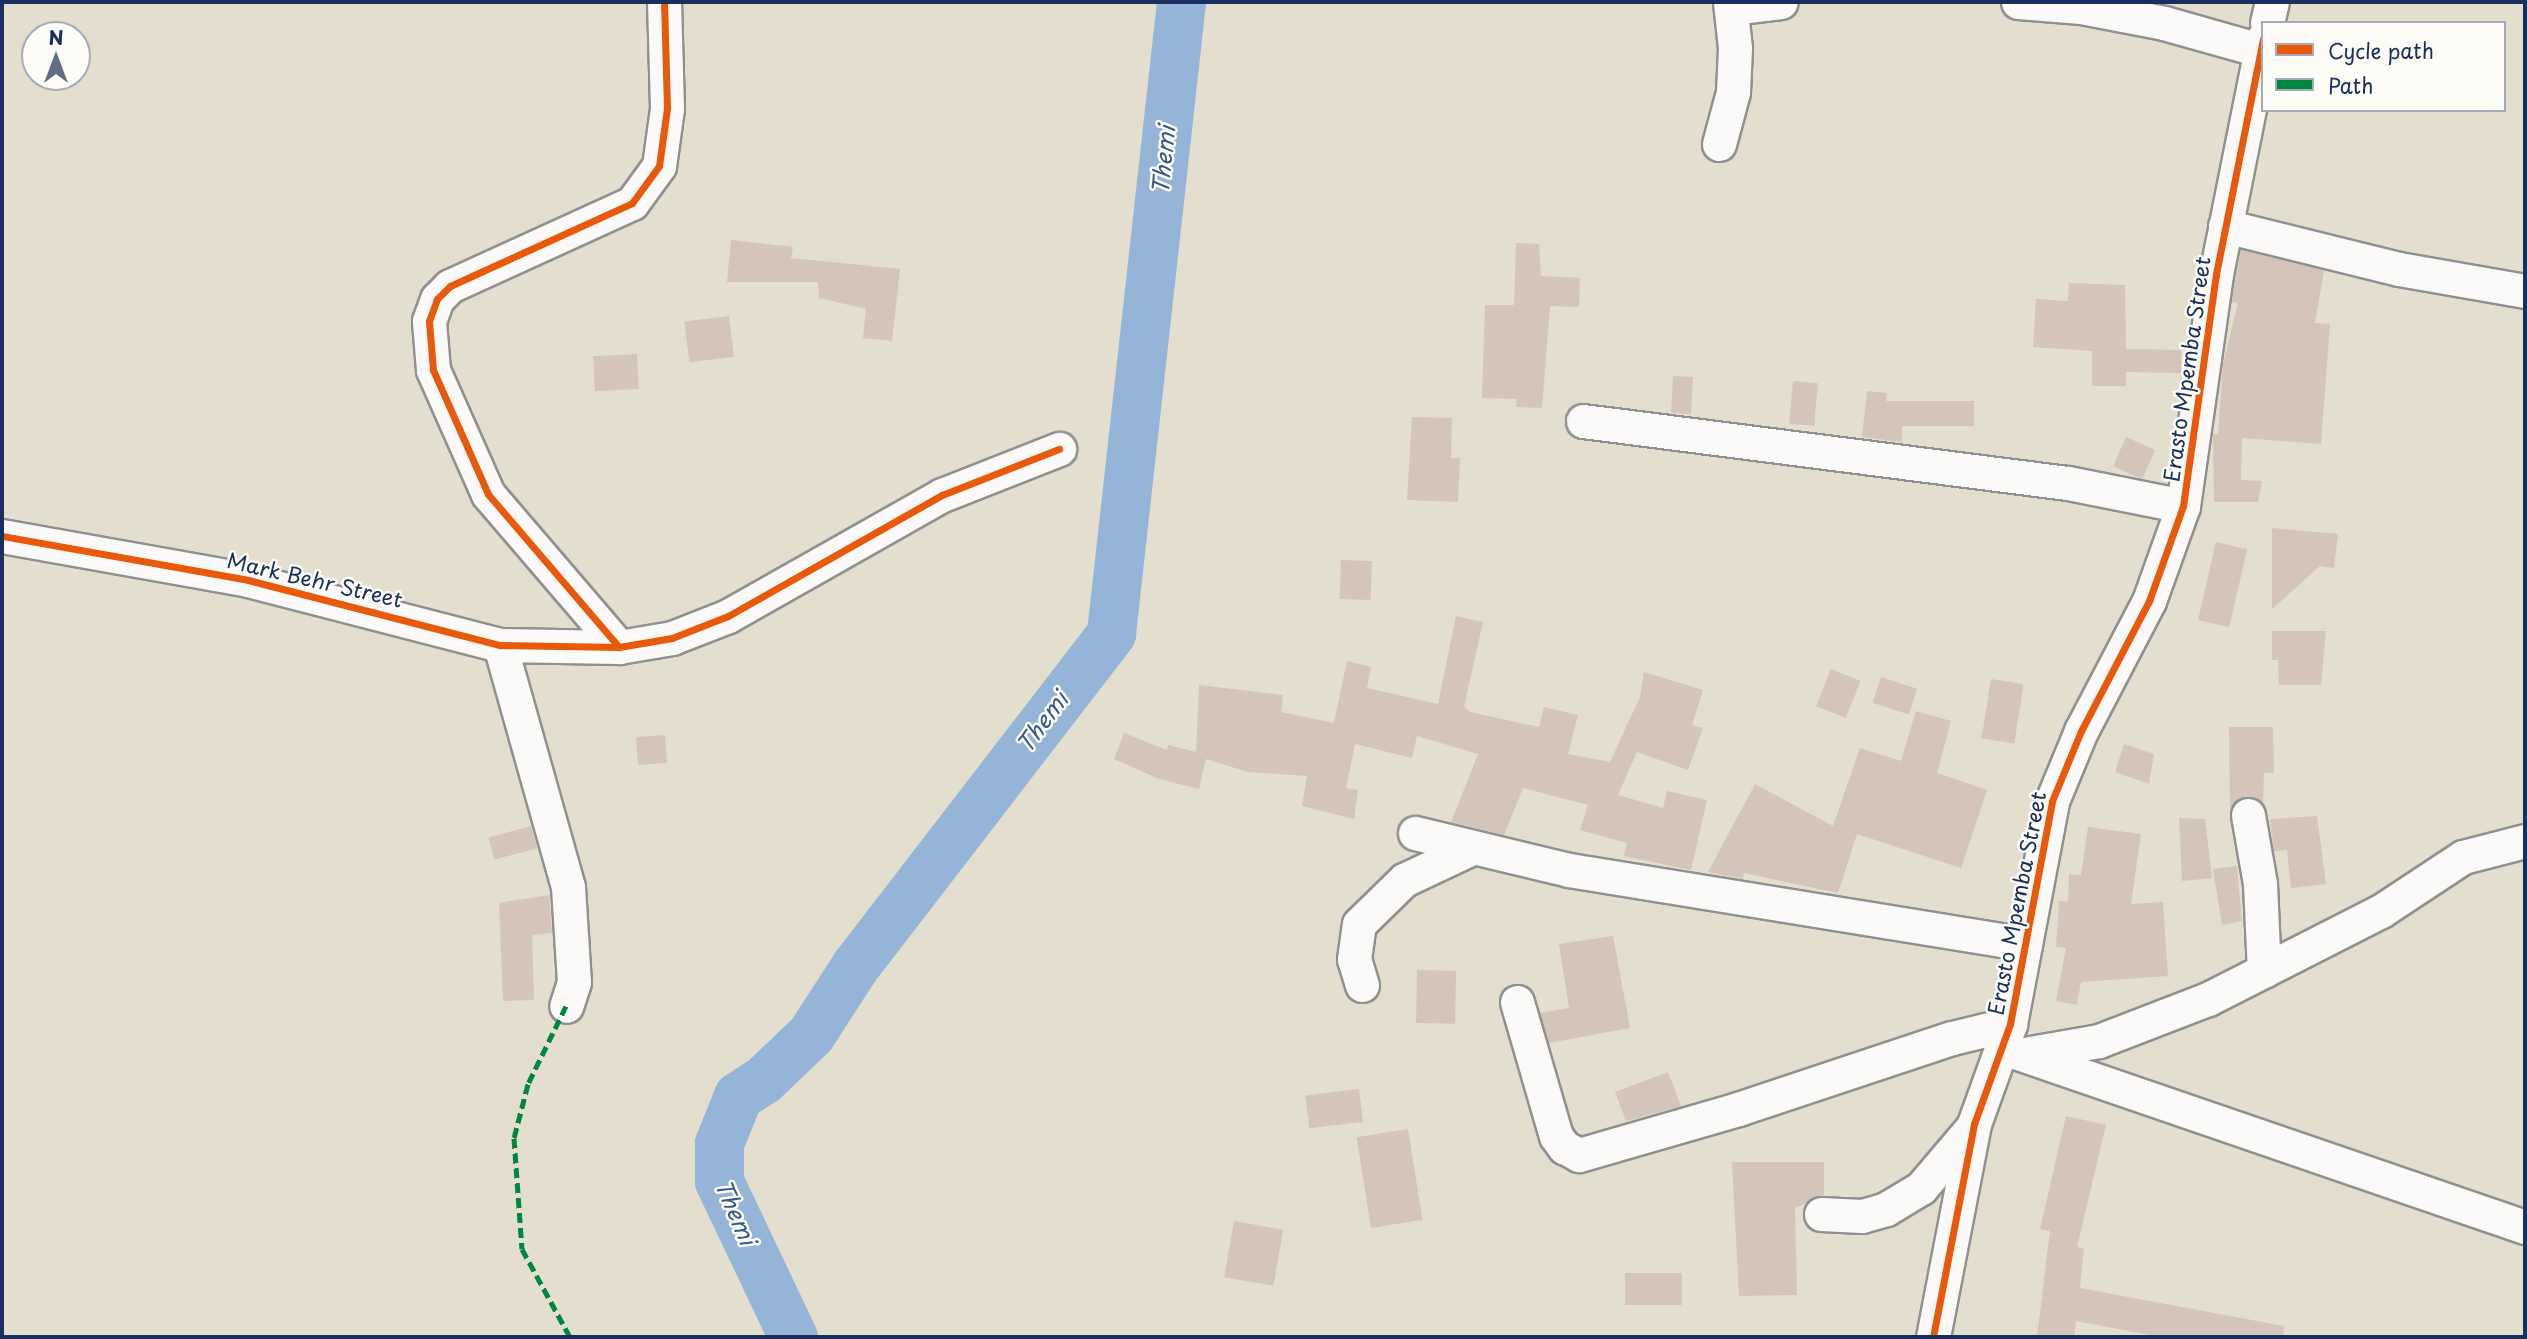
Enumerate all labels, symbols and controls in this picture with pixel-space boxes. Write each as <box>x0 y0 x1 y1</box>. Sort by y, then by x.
north arrow <box>21 21 91 91</box>
legend <box>2261 21 2506 112</box>
text: N <box>48 23 64 51</box>
text: Cycle path <box>2328 34 2434 66</box>
text: Path <box>2328 69 2373 101</box>
water label: Themi <box>1146 125 1180 195</box>
street label: Erasto Mpemba Street <box>2158 255 2214 483</box>
street label: Mark Behr Street <box>225 547 405 611</box>
water label: Themi <box>1010 686 1074 758</box>
street label: Erasto Mpemba Street <box>1982 789 2050 1017</box>
water label: Themi <box>710 1175 762 1249</box>

